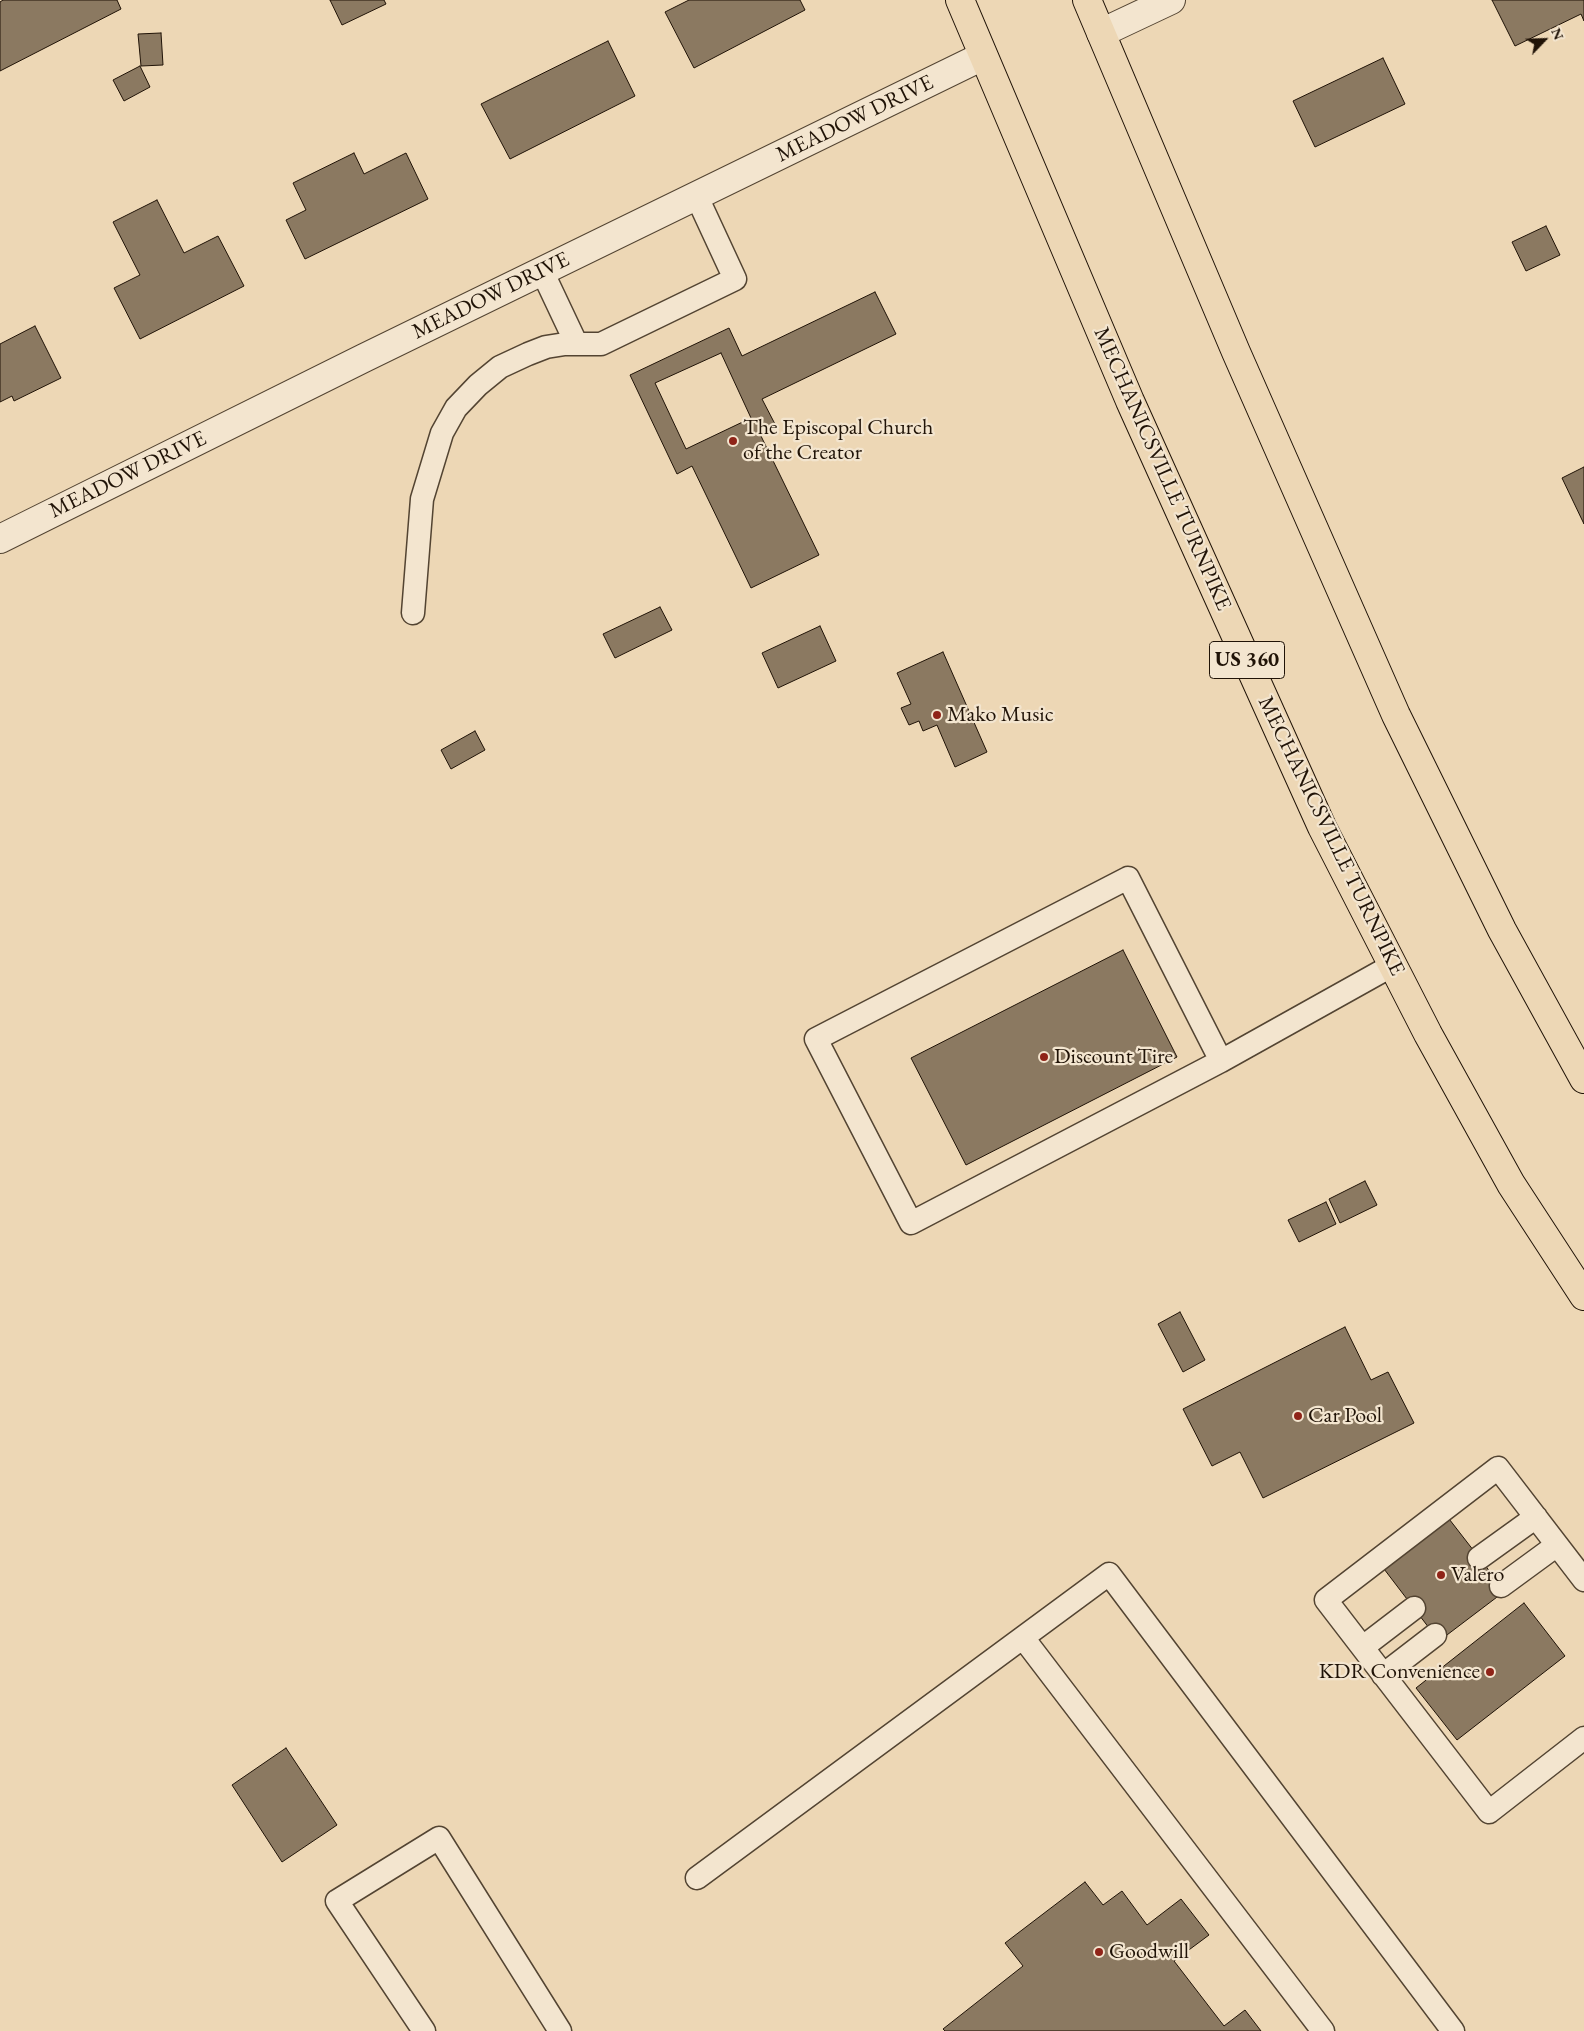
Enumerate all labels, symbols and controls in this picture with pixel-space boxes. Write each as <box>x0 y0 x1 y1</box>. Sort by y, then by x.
north arrow <box>1519 15 1569 65</box>
text: N <box>1547 25 1568 43</box>
street label: MEADOW DRIVE <box>772 70 938 168</box>
street label: MEADOW DRIVE <box>408 247 574 345</box>
street label: MECHANICSVILLE TURNPIKE <box>1087 323 1237 615</box>
place label: The Episcopal Church of the Creator <box>743 415 933 466</box>
street label: MEADOW DRIVE <box>45 426 211 524</box>
marker: The Episcopal Church of the Creator <box>727 435 739 447</box>
road number: US 360 <box>1210 642 1284 678</box>
street label: MECHANICSVILLE TURNPIKE <box>1252 692 1410 980</box>
place label: Mako Music <box>947 702 1054 728</box>
marker: Mako Music <box>931 709 943 721</box>
place label: Discount Tire <box>1054 1044 1173 1070</box>
marker: Discount Tire <box>1038 1051 1050 1063</box>
place label: Car Pool <box>1308 1403 1382 1429</box>
marker: Car Pool <box>1292 1410 1304 1422</box>
place label: Valero <box>1451 1562 1504 1588</box>
marker: Valero <box>1435 1569 1447 1581</box>
place label: KDR Convenience <box>1319 1659 1480 1685</box>
marker: KDR Convenience <box>1484 1666 1496 1678</box>
place label: Goodwill <box>1109 1939 1189 1965</box>
marker: Goodwill <box>1093 1946 1105 1958</box>

